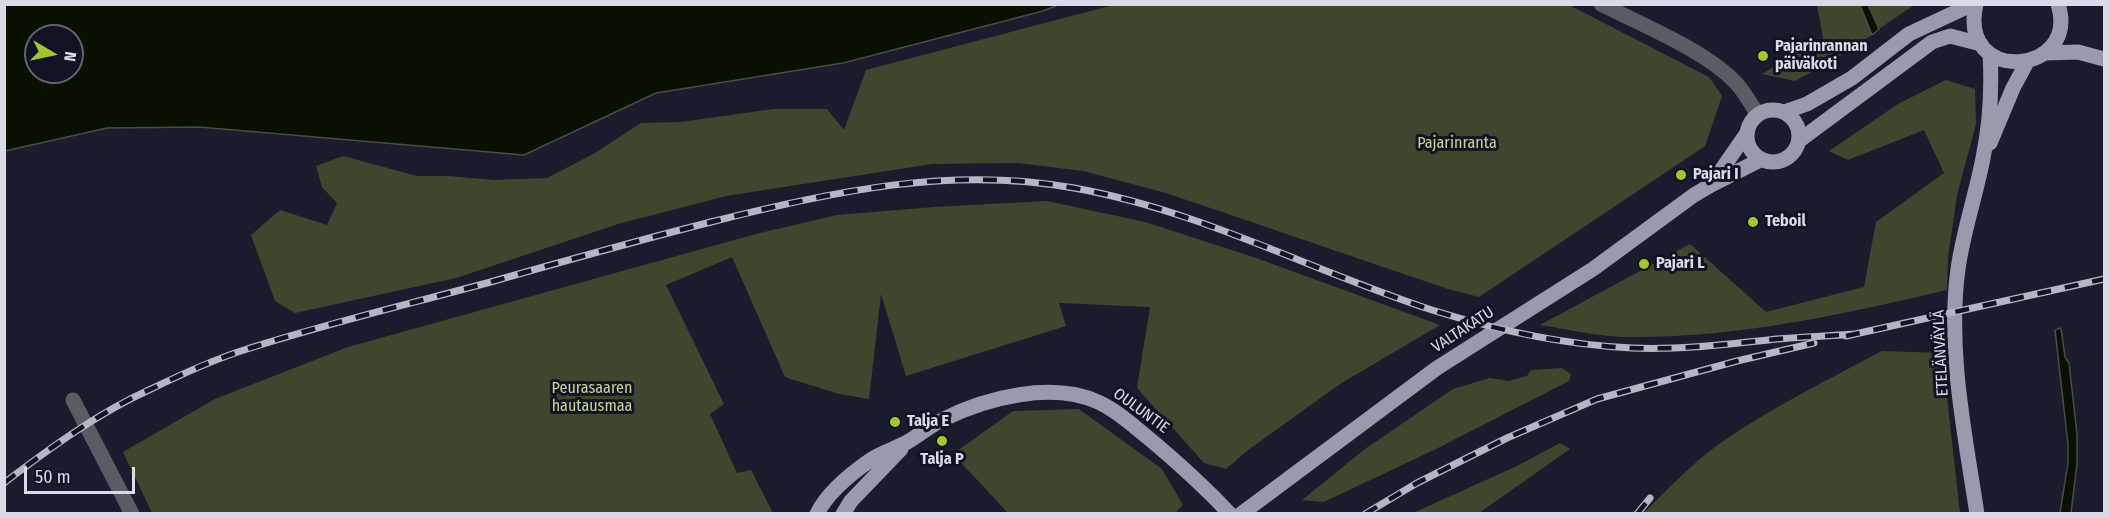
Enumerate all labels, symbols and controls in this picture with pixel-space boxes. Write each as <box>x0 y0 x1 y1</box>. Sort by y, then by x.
north arrow <box>24 24 84 84</box>
place label: Pajarinrannan päiväkoti <box>1775 37 1868 75</box>
marker: Pajarinrannan päiväkoti <box>1756 49 1770 63</box>
text: N <box>60 50 80 63</box>
park label: Pajarinranta <box>1417 134 1497 154</box>
place label: Pajari I <box>1693 165 1738 185</box>
marker: Pajari I <box>1674 168 1688 182</box>
place label: Teboil <box>1765 212 1806 232</box>
marker: Teboil <box>1746 215 1760 229</box>
place label: Pajari L <box>1656 254 1705 274</box>
marker: Pajari L <box>1637 257 1651 271</box>
street label: VALTAKATU <box>1428 303 1498 357</box>
street label: ETELÄNVÄYLÄ <box>1929 309 1953 397</box>
park label: Peurasaaren hautausmaa <box>552 379 632 417</box>
street label: OULUNTIE <box>1109 384 1173 438</box>
place label: Talja E <box>907 412 949 432</box>
marker: Talja E <box>888 415 902 429</box>
marker: Talja P <box>935 434 949 448</box>
place label: Talja P <box>920 450 964 470</box>
scale bar <box>27 455 138 493</box>
text: 50 m <box>35 466 71 488</box>

